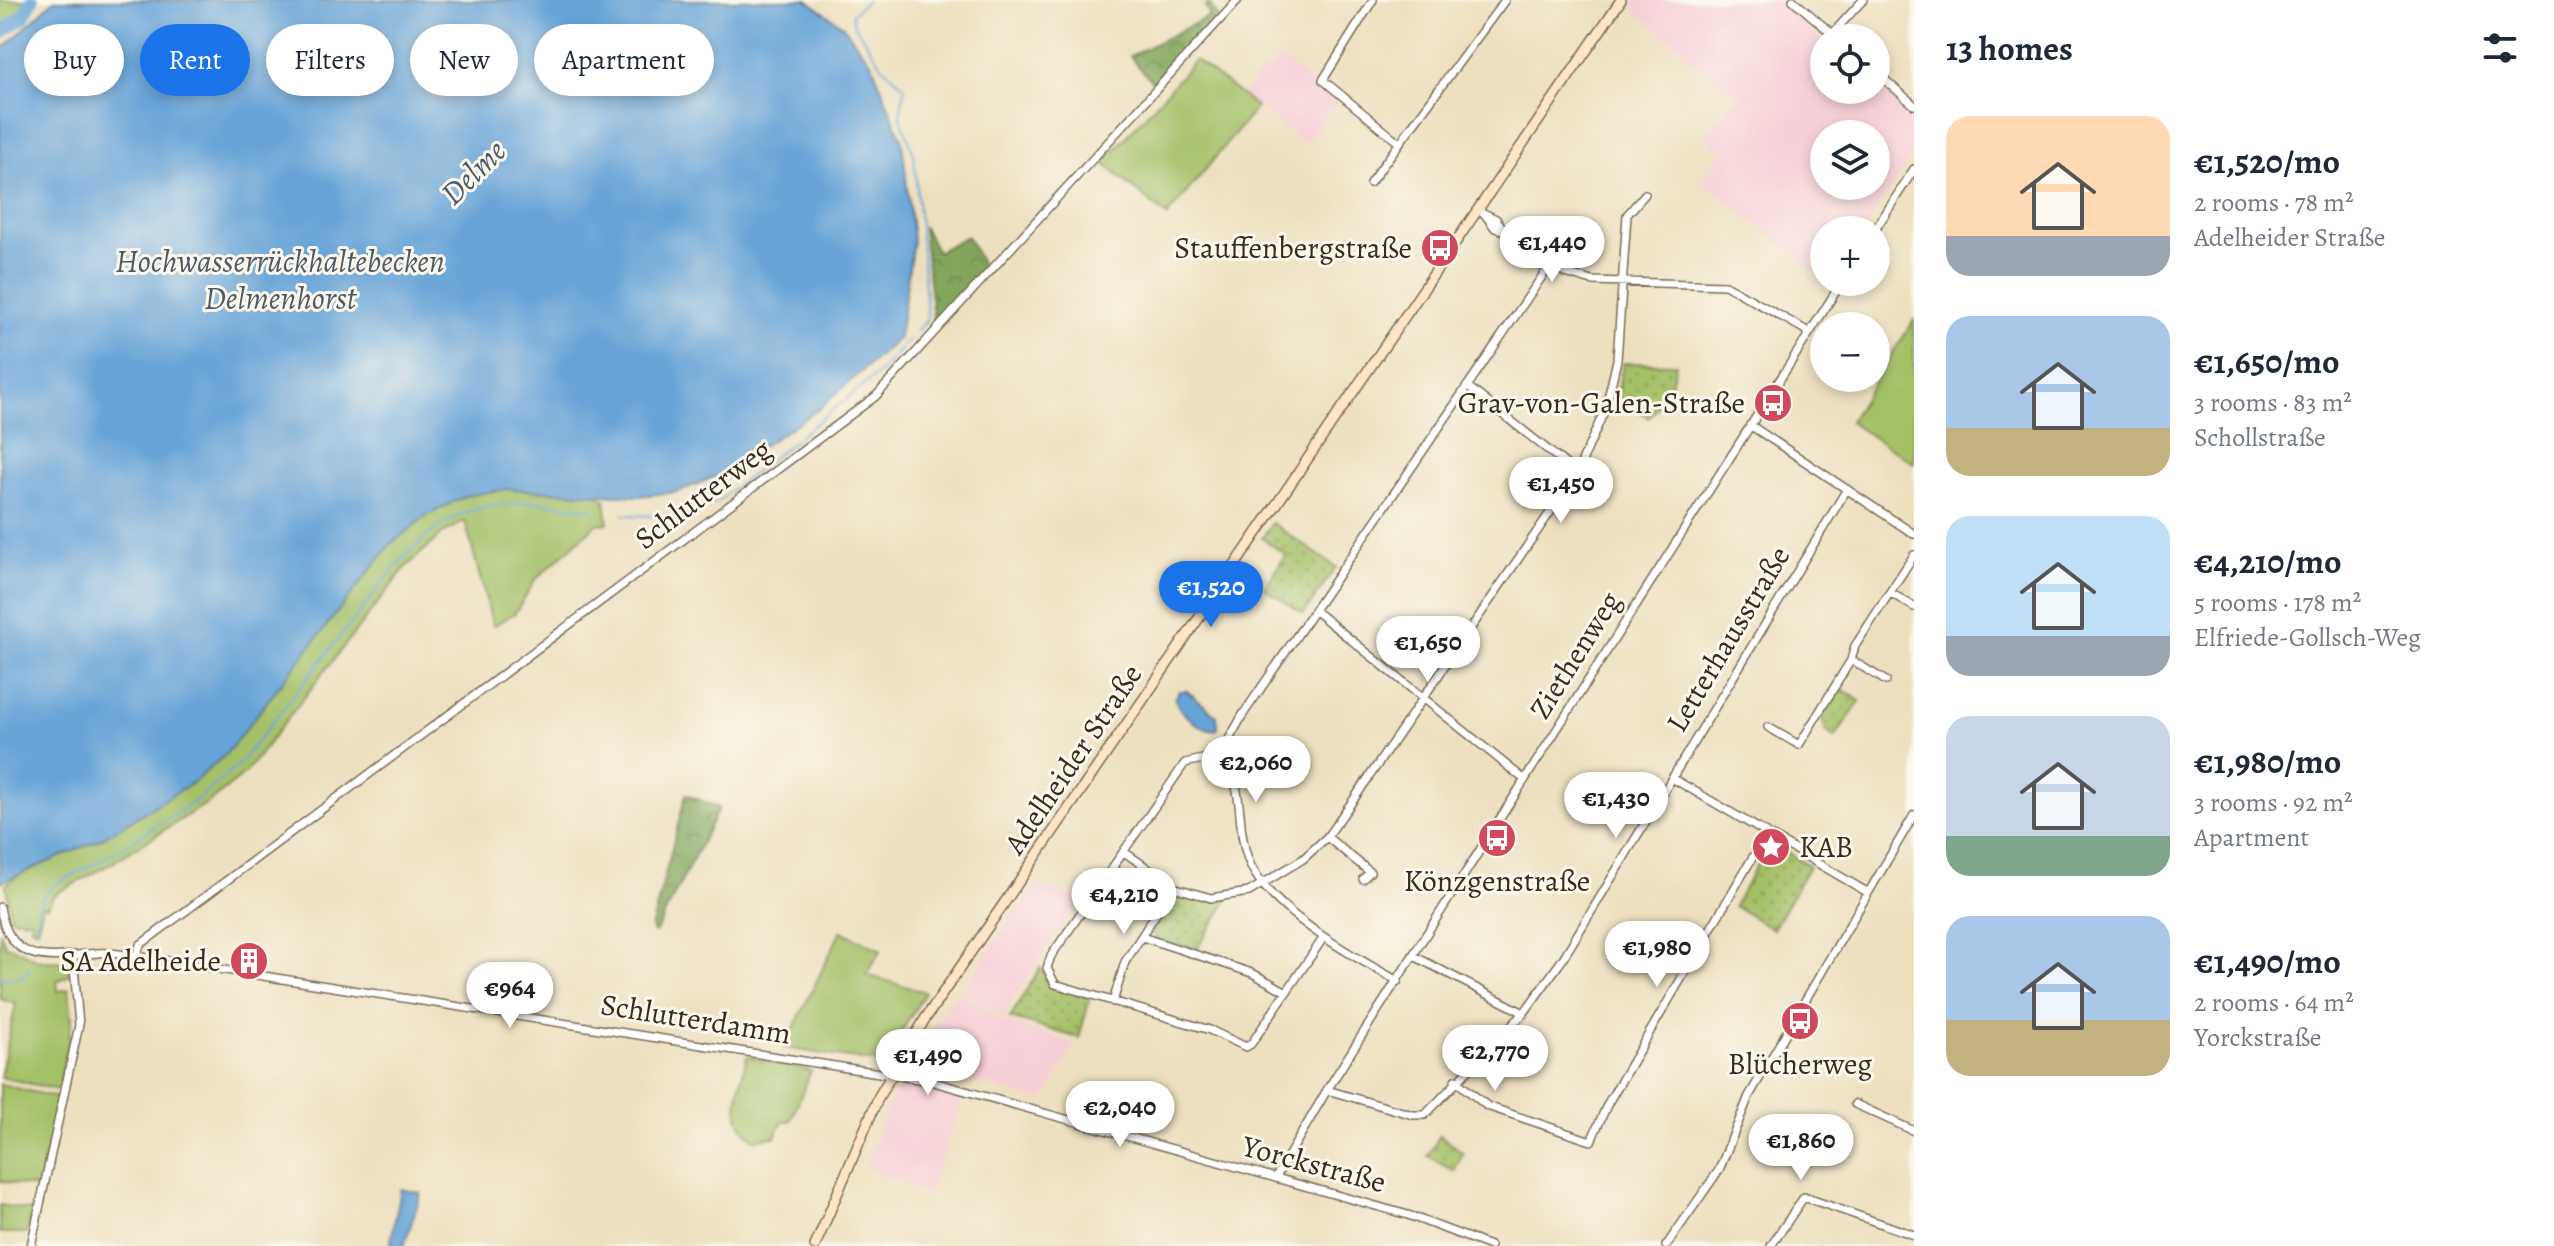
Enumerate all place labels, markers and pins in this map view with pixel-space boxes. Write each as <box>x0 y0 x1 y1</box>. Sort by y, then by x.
pin: €1,440 <box>1487 216 1617 284</box>
bus stop icon: Stauffenbergstraße <box>1419 227 1461 269</box>
place label: Stauffenbergstraße <box>1174 228 1412 268</box>
bus stop icon: Grav-von-Galen-Straße <box>1752 382 1794 424</box>
place label: Grav-von-Galen-Straße <box>1458 383 1745 423</box>
pin: €1,450 <box>1496 457 1626 525</box>
pin: €1,520 <box>1146 561 1276 629</box>
pin: €1,650 <box>1363 616 1493 684</box>
pin: €2,060 <box>1191 736 1321 804</box>
pin: €1,430 <box>1551 772 1681 840</box>
bus stop icon: Könzgenstraße <box>1476 817 1518 859</box>
place icon: KAB <box>1750 826 1792 868</box>
place label: KAB <box>1799 827 1853 867</box>
place label: Könzgenstraße <box>1404 861 1590 901</box>
pin: €4,210 <box>1059 868 1189 936</box>
pin: €1,980 <box>1592 921 1722 989</box>
building icon: SA Adelheide <box>228 940 270 982</box>
place label: SA Adelheide <box>60 941 221 981</box>
pin: €964 <box>463 962 557 1030</box>
bus stop icon: Blücherweg <box>1779 1000 1821 1042</box>
pin: €2,770 <box>1430 1025 1560 1093</box>
pin: €1,490 <box>863 1029 993 1097</box>
place label: Blücherweg <box>1728 1044 1872 1084</box>
pin: €2,040 <box>1055 1081 1185 1149</box>
pin: €1,860 <box>1736 1114 1866 1182</box>

